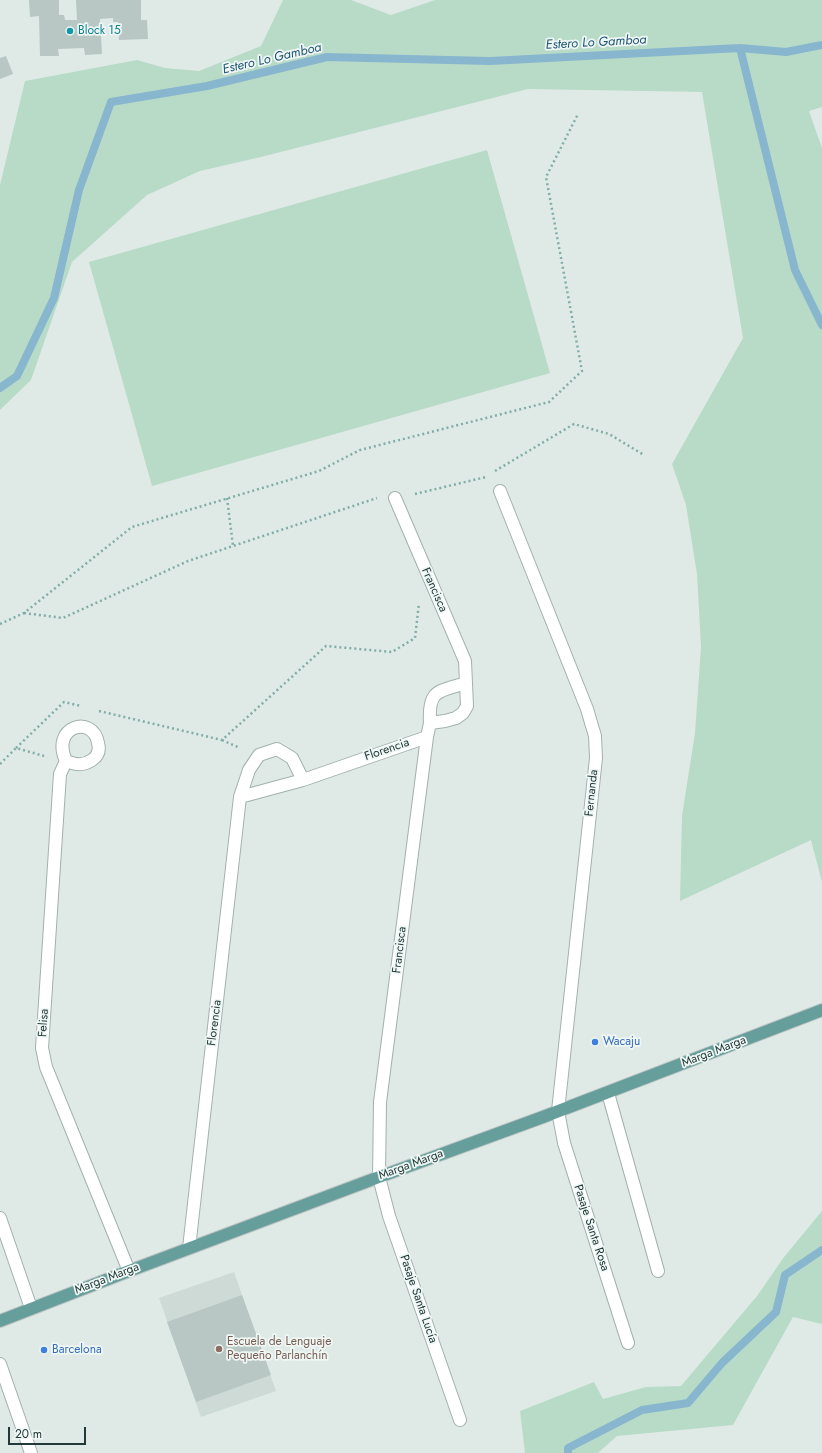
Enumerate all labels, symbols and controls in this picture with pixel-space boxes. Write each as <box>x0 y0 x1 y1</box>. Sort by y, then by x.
place label: Block 15 <box>78 24 121 38</box>
marker: Block 15 <box>65 26 75 36</box>
water label: Estero Lo Gamboa <box>545 33 647 53</box>
water label: Estero Lo Gamboa <box>221 40 323 78</box>
street label: Francisca <box>418 566 450 614</box>
street label: Florencia <box>363 736 411 764</box>
street label: Fernanda <box>582 769 602 817</box>
street label: Francisca <box>390 926 410 974</box>
street label: Florencia <box>205 999 225 1047</box>
street label: Felisa <box>36 1008 52 1038</box>
street label: Marga Marga <box>680 1033 748 1071</box>
place label: Wacaju <box>603 1035 640 1049</box>
marker: Wacaju <box>590 1037 600 1047</box>
street label: Marga Marga <box>377 1147 445 1183</box>
street label: Pasaje Santa Rosa <box>570 1183 612 1273</box>
street label: Pasaje Santa Lucía <box>396 1253 440 1345</box>
street label: Marga Marga <box>73 1260 141 1298</box>
place label: Escuela de Lenguaje Pequeño Parlanchín <box>227 1335 331 1363</box>
place label: Barcelona <box>52 1343 102 1357</box>
marker: Escuela de Lenguaje Pequeño Parlanchín <box>214 1344 224 1354</box>
marker: Barcelona <box>39 1345 49 1355</box>
scale bar <box>10 1419 88 1445</box>
text: 20 m <box>15 1425 42 1443</box>

